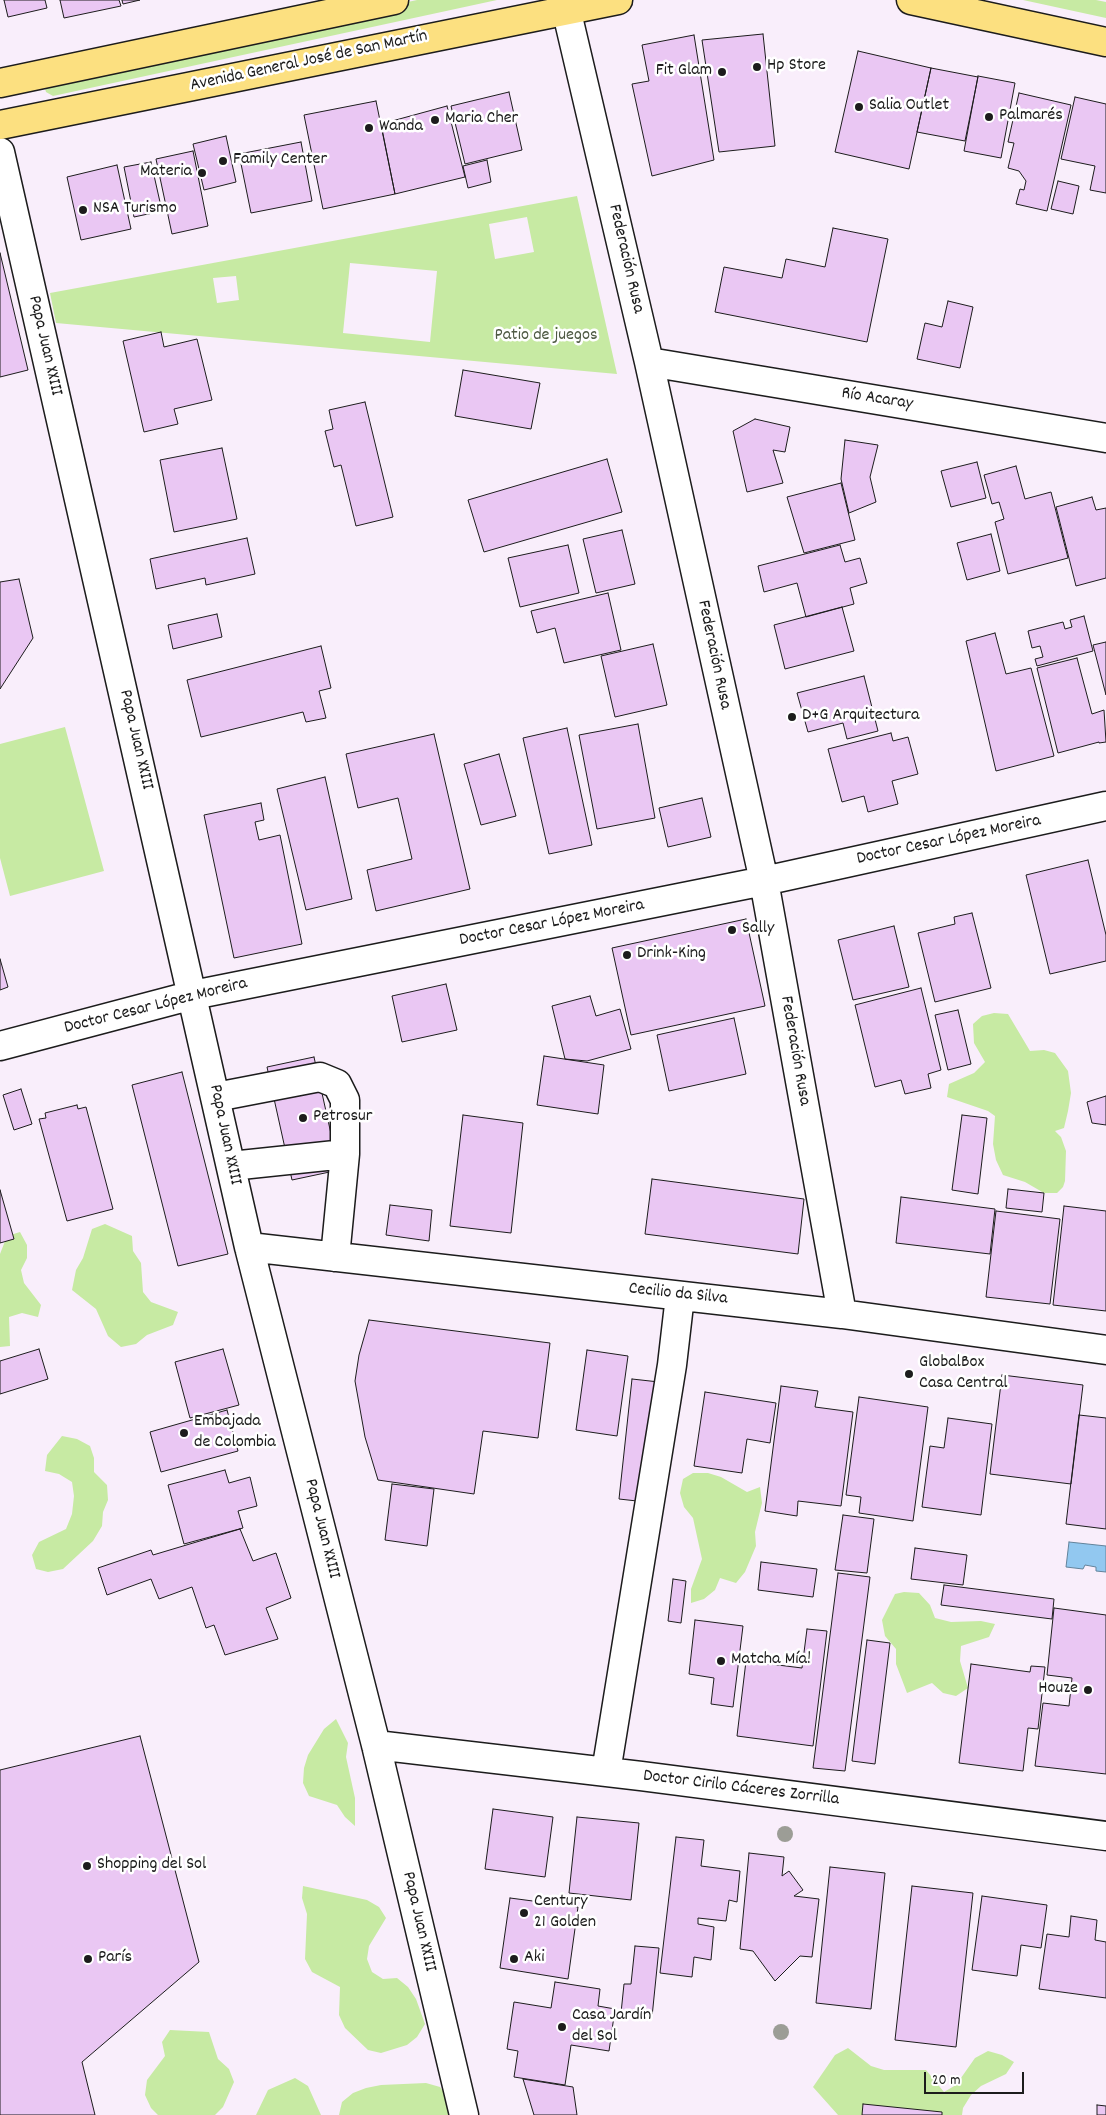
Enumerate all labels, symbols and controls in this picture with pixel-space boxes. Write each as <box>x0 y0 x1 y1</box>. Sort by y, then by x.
street label: Avenida General José de San Martín <box>188 26 430 98</box>
place label: Hp Store <box>767 56 826 78</box>
place label: Fit Glam <box>656 61 712 83</box>
marker: Hp Store <box>751 61 763 73</box>
marker: Fit Glam <box>716 66 728 78</box>
place label: Salia Outlet <box>869 96 949 118</box>
marker: Salia Outlet <box>853 101 865 113</box>
place label: Palmarés <box>999 106 1063 128</box>
place label: Maria Cher <box>445 109 518 131</box>
marker: Palmarés <box>983 111 995 123</box>
marker: Maria Cher <box>429 114 441 126</box>
place label: Wanda <box>379 117 423 139</box>
marker: Wanda <box>363 122 375 134</box>
place label: Family Center <box>233 150 327 172</box>
marker: Family Center <box>217 155 229 167</box>
place label: Materia <box>140 162 192 184</box>
marker: Materia <box>196 167 208 179</box>
place label: NSA Turismo <box>93 199 177 221</box>
street label: Federación Rusa <box>602 203 648 315</box>
marker: NSA Turismo <box>77 204 89 216</box>
street label: Papa Juan XXIII <box>22 294 66 398</box>
park label: Patio de juegos <box>494 326 598 348</box>
street label: Río Acaray <box>840 384 914 416</box>
street label: Federación Rusa <box>691 598 735 712</box>
street label: Papa Juan XXIII <box>113 688 157 792</box>
place label: D+G Arquitectura <box>802 706 919 728</box>
marker: D+G Arquitectura <box>786 711 798 723</box>
street label: Doctor Cesar López Moreira <box>855 811 1043 871</box>
street label: Doctor Cesar López Moreira <box>458 895 646 953</box>
place label: Sally <box>742 919 774 941</box>
marker: Sally <box>726 924 738 936</box>
place label: Drink-King <box>637 944 706 966</box>
marker: Drink-King <box>621 949 633 961</box>
street label: Doctor Cesar López Moreira <box>62 974 250 1040</box>
street label: Federación Rusa <box>774 994 814 1108</box>
street label: Papa Juan XXIII <box>203 1083 245 1187</box>
place label: Petrosur <box>313 1107 372 1129</box>
marker: Petrosur <box>297 1112 309 1124</box>
street label: Cecilio da Silva <box>627 1279 729 1311</box>
place label: GlobalBox Casa Central <box>919 1353 1008 1396</box>
marker: GlobalBox Casa Central <box>903 1368 915 1380</box>
place label: Embajada de Colombia <box>194 1412 276 1455</box>
marker: Embajada de Colombia <box>178 1427 190 1439</box>
street label: Papa Juan XXIII <box>298 1477 344 1581</box>
place label: Matcha Mía! <box>731 1650 811 1672</box>
marker: Matcha Mía! <box>715 1655 727 1667</box>
place label: Houze <box>1038 1679 1078 1701</box>
marker: Houze <box>1082 1684 1094 1696</box>
street label: Doctor Cirilo Cáceres Zorrilla <box>642 1766 840 1812</box>
place label: Shopping del Sol <box>97 1855 206 1877</box>
marker: Shopping del Sol <box>81 1860 93 1872</box>
street label: Papa Juan XXIII <box>396 1870 440 1974</box>
place label: Century 21 Golden <box>534 1892 596 1935</box>
marker: Century 21 Golden <box>518 1907 530 1919</box>
place label: París <box>98 1948 132 1970</box>
place label: Aki <box>524 1948 545 1970</box>
marker: París <box>82 1953 94 1965</box>
marker: Aki <box>508 1953 520 1965</box>
place label: Casa Jardín del Sol <box>572 2006 651 2048</box>
marker: Casa Jardín del Sol <box>556 2021 568 2033</box>
scale bar <box>926 2062 1026 2094</box>
text: 20 m <box>932 2070 960 2092</box>

